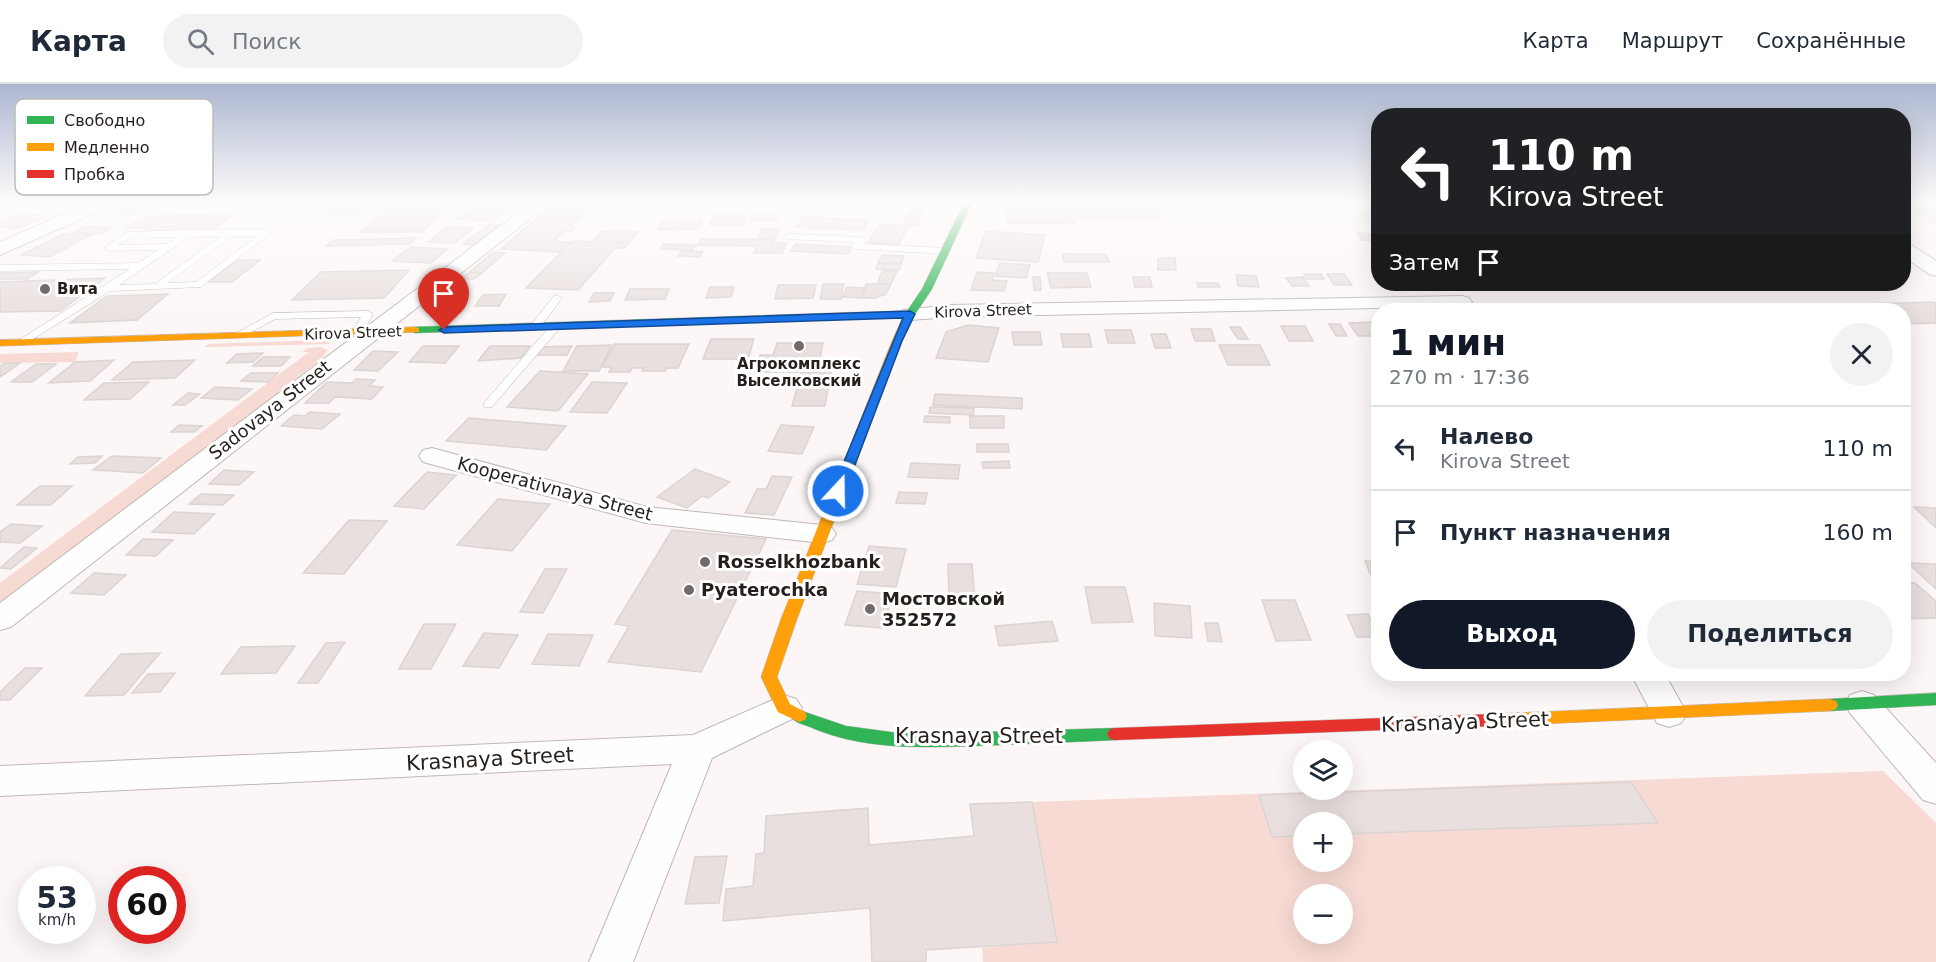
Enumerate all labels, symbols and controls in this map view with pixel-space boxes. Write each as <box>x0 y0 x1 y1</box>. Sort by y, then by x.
search box <box>163 14 583 68</box>
text: Карта <box>30 25 127 58</box>
icon: search <box>184 25 217 58</box>
text: Поиск <box>232 29 302 54</box>
text: Карта <box>1523 29 1589 53</box>
text: Маршрут <box>1622 29 1723 53</box>
text: Сохранённые <box>1756 29 1906 53</box>
legend <box>15 99 213 195</box>
text: Свободно <box>64 111 145 130</box>
text: 110 m <box>1488 131 1634 180</box>
icon: left <box>1389 132 1467 210</box>
text: Медленно <box>64 138 150 157</box>
text: Пробка <box>64 165 125 184</box>
text: Kirova Street <box>1488 181 1663 212</box>
icon: arrive <box>1472 246 1505 279</box>
text: Затем <box>1389 250 1460 275</box>
pin <box>418 268 469 330</box>
icon: arrive <box>427 277 460 310</box>
place label: Вита <box>57 280 98 298</box>
marker: Вита <box>38 282 52 296</box>
street label: Kirova Street <box>934 300 1032 322</box>
street label: Kirova Street <box>304 322 402 344</box>
text: 1 мин <box>1389 322 1506 363</box>
button: close <box>1830 323 1893 386</box>
marker: Агрокомплекс Выселковский <box>792 339 806 353</box>
place label: Агрокомплекс Выселковский <box>736 355 862 390</box>
street label: Sadovaya Street <box>205 356 335 464</box>
text: 270 m · 17:36 <box>1389 365 1530 389</box>
text: Налево <box>1440 424 1533 449</box>
icon: left <box>1389 432 1422 465</box>
text: 110 m <box>1823 436 1893 461</box>
text: Kirova Street <box>1440 449 1570 473</box>
street label: Kooperativnaya Street <box>455 452 655 525</box>
position arrow <box>806 459 870 523</box>
icon: arrive <box>1389 516 1422 549</box>
text: Пункт назначения <box>1440 520 1671 545</box>
text: 160 m <box>1823 520 1893 545</box>
place label: Rosselkhozbank <box>717 551 882 572</box>
marker: Rosselkhozbank <box>698 555 712 569</box>
place label: Pyaterochka <box>701 579 828 600</box>
marker: Pyaterochka <box>682 583 696 597</box>
place label: Мостовской 352572 <box>882 588 1005 630</box>
button: Выход <box>1389 600 1635 669</box>
button: Поделиться <box>1647 600 1893 669</box>
marker: Мостовской 352572 <box>863 602 877 616</box>
street label: Krasnaya Street <box>1381 707 1549 737</box>
street label: Krasnaya Street <box>895 724 1063 748</box>
map controls <box>1293 740 1353 944</box>
button: layers <box>1293 740 1353 800</box>
street label: Krasnaya Street <box>405 743 575 775</box>
button: + <box>1293 812 1353 872</box>
speed limit sign: 60 <box>108 866 186 944</box>
text: 53 <box>36 880 78 915</box>
button: − <box>1293 884 1353 944</box>
text: km/h <box>38 911 76 929</box>

